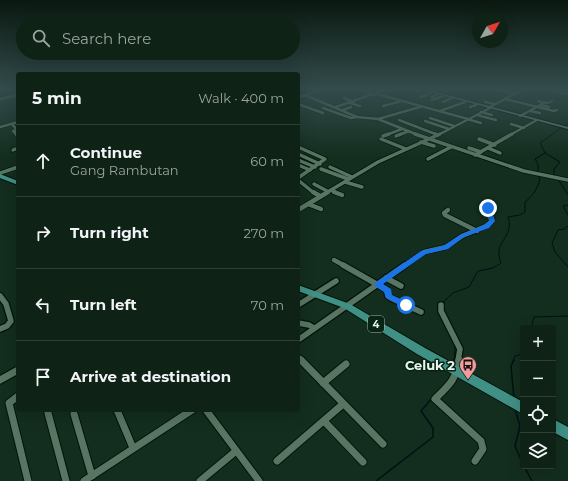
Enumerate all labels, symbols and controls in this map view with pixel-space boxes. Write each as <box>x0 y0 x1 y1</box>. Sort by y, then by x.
north arrow <box>472 12 508 48</box>
search box <box>16 16 300 60</box>
icon: search <box>30 27 52 49</box>
text: Search here <box>62 29 151 48</box>
text: 5 min <box>32 88 82 108</box>
text: Walk · 400 m <box>198 90 284 106</box>
text: Continue <box>70 143 142 162</box>
icon: ahead <box>32 150 54 172</box>
text: 60 m <box>250 153 284 169</box>
text: Gang Rambutan <box>70 162 179 178</box>
route end <box>479 199 497 217</box>
icon: right <box>32 222 54 244</box>
text: Turn right <box>70 223 149 242</box>
text: 270 m <box>243 225 284 241</box>
icon: left <box>32 294 54 316</box>
text: Turn left <box>70 295 137 314</box>
route start <box>397 296 415 314</box>
text: 70 m <box>251 297 284 313</box>
road number: 4 <box>368 316 384 332</box>
map controls <box>520 325 556 469</box>
button: + <box>520 325 556 361</box>
bus stop icon: Celuk 2 <box>458 355 478 380</box>
place label: Celuk 2 <box>405 357 455 373</box>
button: − <box>520 361 556 397</box>
icon: arrive <box>32 366 54 388</box>
text: Arrive at destination <box>70 367 231 386</box>
button: locate <box>520 397 556 433</box>
button: layers <box>520 433 556 469</box>

